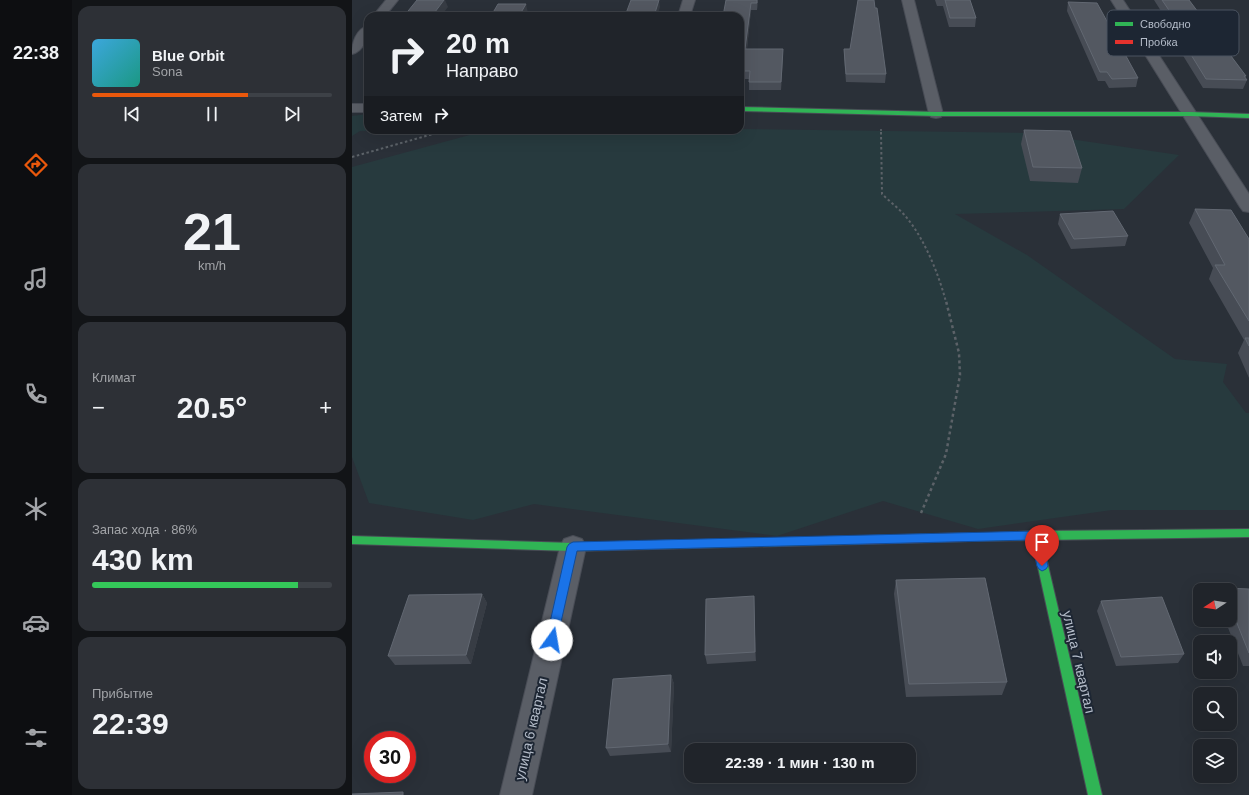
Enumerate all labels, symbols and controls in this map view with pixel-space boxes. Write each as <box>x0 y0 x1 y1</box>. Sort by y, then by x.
legend <box>1107 10 1239 56</box>
text: Свободно <box>1140 18 1191 30</box>
icon: right <box>380 28 432 80</box>
text: 20 m <box>446 28 510 59</box>
text: Пробка <box>1140 36 1178 48</box>
text: 22:38 <box>13 43 59 63</box>
text: Blue Orbit <box>152 47 225 64</box>
text: Направо <box>446 61 518 81</box>
text: Sona <box>152 64 182 79</box>
icon: previous <box>121 103 143 125</box>
icon: pause <box>201 103 223 125</box>
icon: next <box>281 103 303 125</box>
icon: right <box>430 104 452 126</box>
text: Затем <box>380 107 422 124</box>
icon: directions <box>22 151 50 179</box>
text: 21 <box>183 203 241 261</box>
text: km/h <box>198 258 226 273</box>
icon: music <box>22 265 50 293</box>
text: Климат <box>92 370 136 385</box>
icon: phone <box>22 380 50 408</box>
text: 20.5° <box>177 391 247 424</box>
text: − <box>92 395 105 420</box>
text: + <box>319 395 332 420</box>
icon: climate <box>22 495 50 523</box>
text: Запас хода · 86% <box>92 522 197 537</box>
pin <box>1025 525 1059 566</box>
icon: arrive <box>1031 531 1053 553</box>
text: 430 km <box>92 543 194 576</box>
north arrow <box>1193 583 1237 627</box>
map controls <box>1193 583 1237 783</box>
icon: car <box>22 609 50 637</box>
street label: улица 7 квартал <box>1059 609 1099 715</box>
position arrow <box>531 619 573 661</box>
button: sound <box>1193 635 1237 679</box>
street label: улица 6 квартал <box>511 676 551 782</box>
text: Прибытие <box>92 686 153 701</box>
button: search <box>1193 687 1237 731</box>
text: 22:39 <box>92 707 169 740</box>
icon: filters <box>22 724 50 752</box>
speed limit sign: 30 <box>364 731 416 783</box>
button: layers <box>1193 739 1237 783</box>
text: 22:39 · 1 мин · 130 m <box>725 754 875 771</box>

